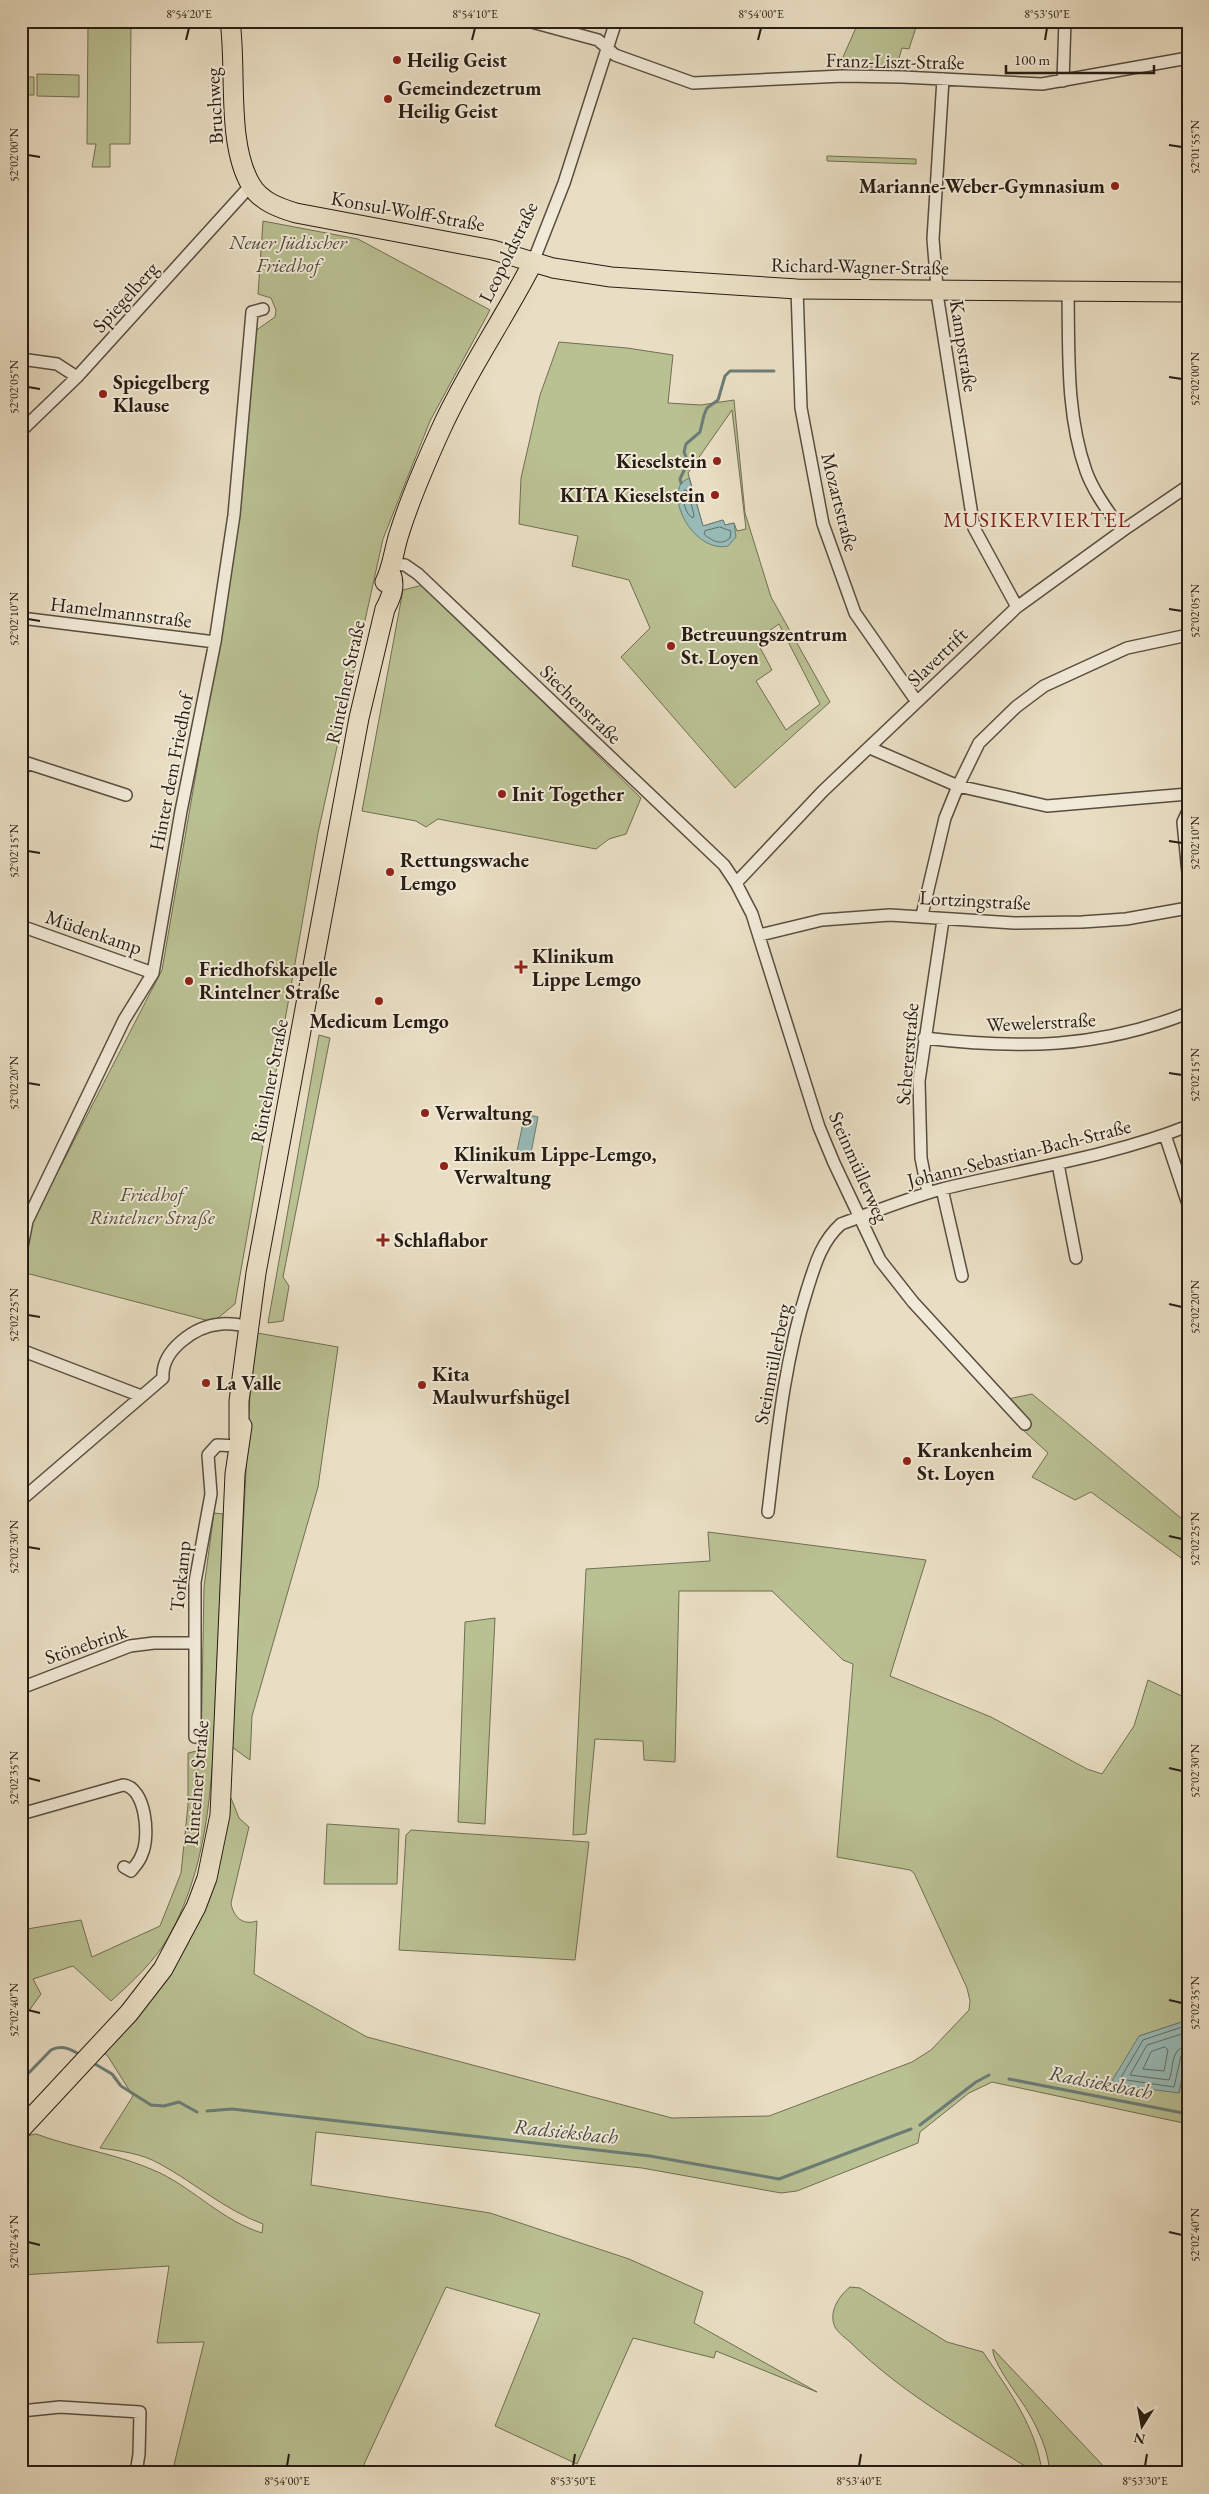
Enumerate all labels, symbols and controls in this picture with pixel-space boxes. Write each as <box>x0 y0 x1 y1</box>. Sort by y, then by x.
text: 8°54'20"E <box>166 6 212 22</box>
text: 8°54'10"E <box>452 6 498 22</box>
text: 8°54'00"E <box>738 6 784 22</box>
text: 8°53'50"E <box>1024 6 1070 22</box>
scale bar <box>1006 42 1154 74</box>
place label: Heilig Geist <box>407 47 507 73</box>
street label: Franz-Liszt-Straße <box>825 47 965 75</box>
text: 100 m <box>1014 50 1051 69</box>
marker: Heilig Geist <box>391 54 403 66</box>
street label: Bruchweg <box>199 67 229 145</box>
place label: Gemeindezetrum Heilig Geist <box>398 75 542 124</box>
marker: Gemeindezetrum Heilig Geist <box>382 93 394 105</box>
text: 52°01'55"N <box>1187 120 1203 174</box>
text: 52°02'00"N <box>6 128 22 182</box>
place label: Marianne-Weber-Gymnasium <box>859 173 1105 199</box>
marker: Marianne-Weber-Gymnasium <box>1109 180 1121 192</box>
street label: Konsul-Wolff-Straße <box>329 185 487 237</box>
street label: Leopoldstraße <box>472 197 544 307</box>
park label: Neuer Jüdischer Friedhof <box>228 229 348 278</box>
street label: Richard-Wagner-Straße <box>771 251 949 281</box>
street label: Spiegelberg <box>86 256 164 338</box>
street label: Kampstraße <box>944 298 984 394</box>
text: 52°02'00"N <box>1187 352 1203 406</box>
text: 52°02'05"N <box>6 360 22 414</box>
place label: Spiegelberg Klause <box>113 369 210 418</box>
marker: Spiegelberg Klause <box>97 388 109 400</box>
place label: Kieselstein <box>616 448 707 474</box>
street label: Mozartstraße <box>815 450 865 554</box>
marker: Kieselstein <box>711 455 723 467</box>
place label: KITA Kieselstein <box>560 482 705 508</box>
marker: KITA Kieselstein <box>709 489 721 501</box>
district label: MUSIKERVIERTEL <box>943 506 1131 533</box>
text: 52°02'05"N <box>1187 584 1203 638</box>
street label: Hamelmannstraße <box>49 590 193 634</box>
text: 52°02'10"N <box>6 592 22 646</box>
street label: Rintelner Straße <box>319 618 371 746</box>
place label: Betreuungszentrum St. Loyen <box>681 621 847 670</box>
street label: Slavertrift <box>901 621 973 692</box>
marker: Betreuungszentrum St. Loyen <box>665 640 677 652</box>
street label: Siechenstraße <box>535 659 628 750</box>
street label: Hinter dem Friedhof <box>143 688 200 853</box>
place label: Init Together <box>512 781 625 807</box>
marker: Init Together <box>496 788 508 800</box>
text: 52°02'10"N <box>1187 816 1203 870</box>
text: 52°02'15"N <box>6 824 22 878</box>
place label: Rettungswache Lemgo <box>400 847 529 896</box>
marker: Rettungswache Lemgo <box>384 866 396 878</box>
street label: Lortzingstraße <box>919 884 1032 916</box>
street label: Müdenkamp <box>42 903 146 961</box>
place label: Klinikum Lippe Lemgo <box>532 943 641 992</box>
place label: Friedhofskapelle Rintelner Straße <box>199 956 340 1005</box>
marker: Klinikum Lippe Lemgo <box>514 960 528 974</box>
marker: Friedhofskapelle Rintelner Straße <box>183 975 195 987</box>
marker: Medicum Lemgo <box>373 995 385 1007</box>
street label: Schererstraße <box>890 1002 924 1106</box>
street label: Wewelerstraße <box>986 1006 1097 1038</box>
place label: Medicum Lemgo <box>309 1008 449 1034</box>
street label: Rintelner Straße <box>244 1017 294 1145</box>
text: 52°02'15"N <box>1187 1048 1203 1102</box>
text: 52°02'20"N <box>6 1056 22 1110</box>
place label: Verwaltung <box>435 1100 533 1126</box>
marker: Verwaltung <box>419 1107 431 1119</box>
street label: Steinmüllerweg <box>823 1107 895 1227</box>
street label: Johann-Sebastian-Bach-Straße <box>902 1113 1134 1194</box>
place label: Klinikum Lippe-Lemgo, Verwaltung <box>454 1141 656 1190</box>
marker: Klinikum Lippe-Lemgo, Verwaltung <box>438 1160 450 1172</box>
park label: Friedhof Rintelner Straße <box>89 1181 215 1230</box>
place label: Schlaflabor <box>394 1227 489 1253</box>
marker: Schlaflabor <box>376 1233 390 1247</box>
text: 52°02'20"N <box>1187 1280 1203 1334</box>
text: 52°02'25"N <box>6 1288 22 1342</box>
street label: Steinmüllerberg <box>748 1301 797 1427</box>
place label: Kita Maulwurfshügel <box>432 1361 570 1410</box>
place label: La Valle <box>216 1370 281 1396</box>
marker: La Valle <box>200 1377 212 1389</box>
marker: Kita Maulwurfshügel <box>416 1379 428 1391</box>
place label: Krankenheim St. Loyen <box>917 1437 1032 1486</box>
marker: Krankenheim St. Loyen <box>901 1455 913 1467</box>
text: 52°02'25"N <box>1187 1512 1203 1566</box>
text: 52°02'30"N <box>6 1520 22 1574</box>
street label: Torkamp <box>163 1539 197 1613</box>
street label: Stönebrink <box>41 1618 131 1670</box>
street label: Rintelner Straße <box>178 1719 214 1847</box>
text: 52°02'30"N <box>1187 1744 1203 1798</box>
text: 52°02'35"N <box>6 1751 22 1805</box>
text: 52°02'35"N <box>1187 1976 1203 2030</box>
text: 52°02'40"N <box>6 1983 22 2037</box>
water label: Radsieksbach <box>1047 2059 1155 2105</box>
water label: Radsieksbach <box>512 2112 620 2150</box>
text: 52°02'40"N <box>1187 2208 1203 2262</box>
text: 52°02'45"N <box>6 2215 22 2269</box>
north arrow <box>1116 2402 1166 2452</box>
text: N <box>1132 2429 1147 2449</box>
text: 8°54'00"E <box>264 2473 310 2489</box>
text: 8°53'50"E <box>550 2473 596 2489</box>
text: 8°53'40"E <box>836 2473 882 2489</box>
text: 8°53'30"E <box>1122 2473 1168 2489</box>

